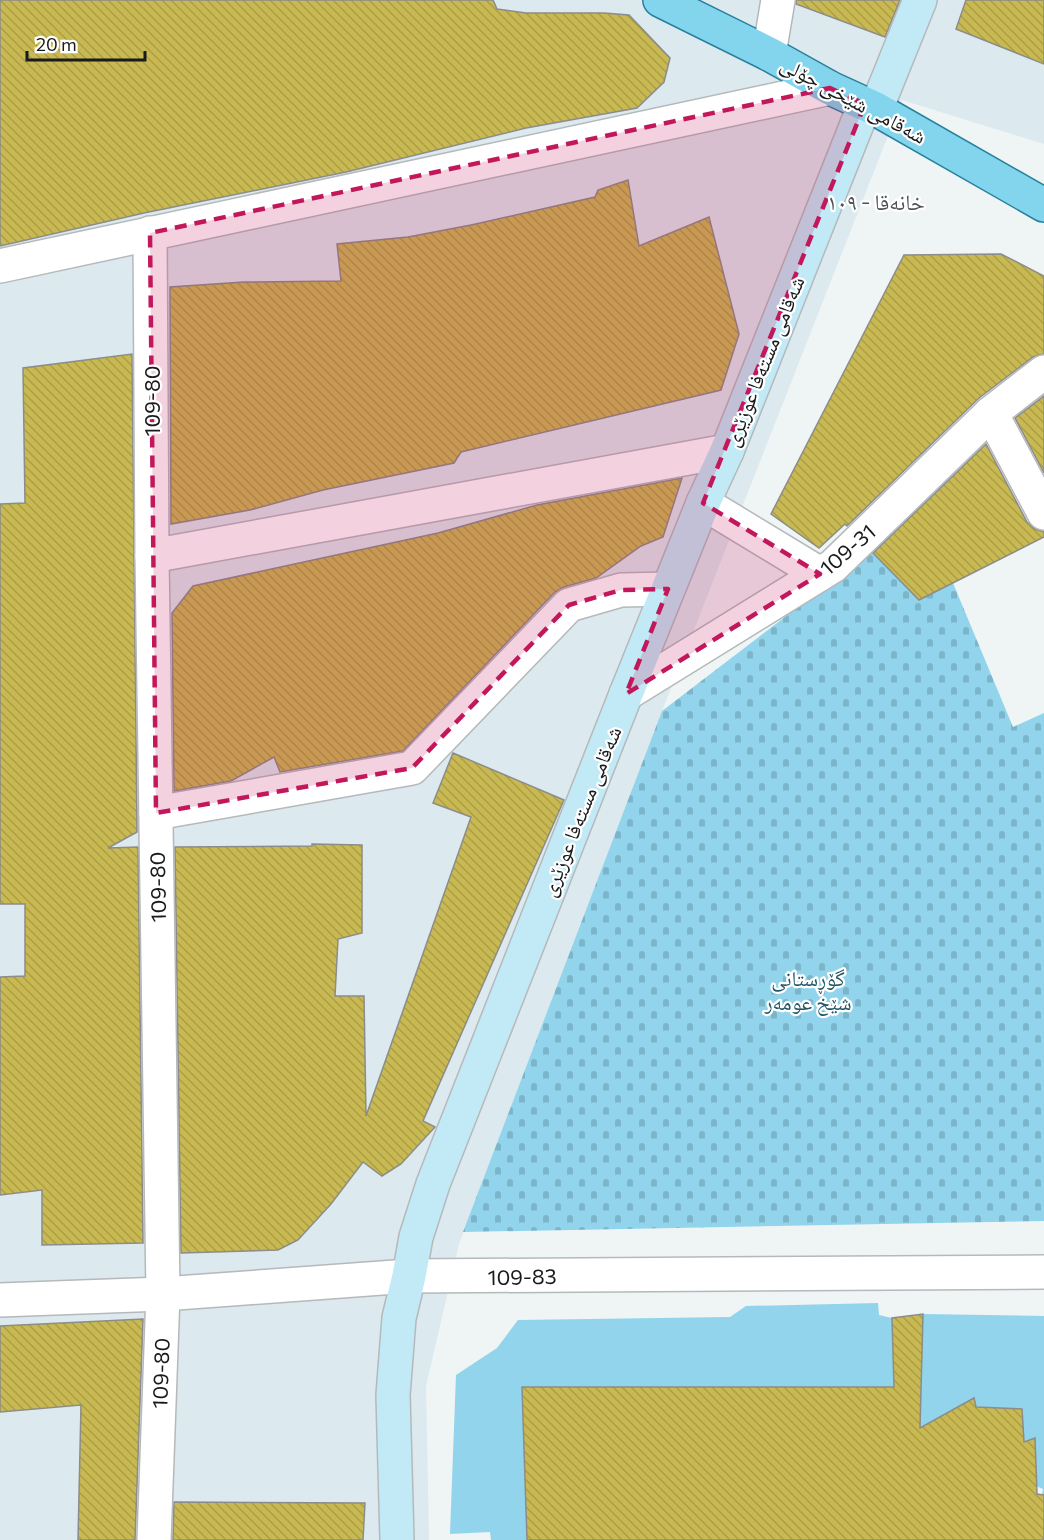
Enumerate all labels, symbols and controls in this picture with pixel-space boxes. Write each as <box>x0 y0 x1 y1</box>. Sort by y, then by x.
scale bar <box>27 24 146 62</box>
text: 20 m <box>36 33 77 55</box>
street label: شەقامی شێخی چۆلی <box>776 50 931 150</box>
district label: خانەقا - ١٠٩ <box>827 188 925 215</box>
street label: شەقامی مستەفا عوزێری <box>717 272 810 451</box>
street label: 109-80 <box>139 366 164 436</box>
street label: 109-31 <box>814 518 880 580</box>
street label: شەقامی مستەفا عوزێری <box>534 722 627 901</box>
street label: 109-80 <box>144 851 170 923</box>
park label: گۆڕستانی شێخ عومەر <box>764 965 852 1016</box>
street label: 109-83 <box>487 1263 557 1289</box>
street label: 109-80 <box>146 1337 174 1409</box>

